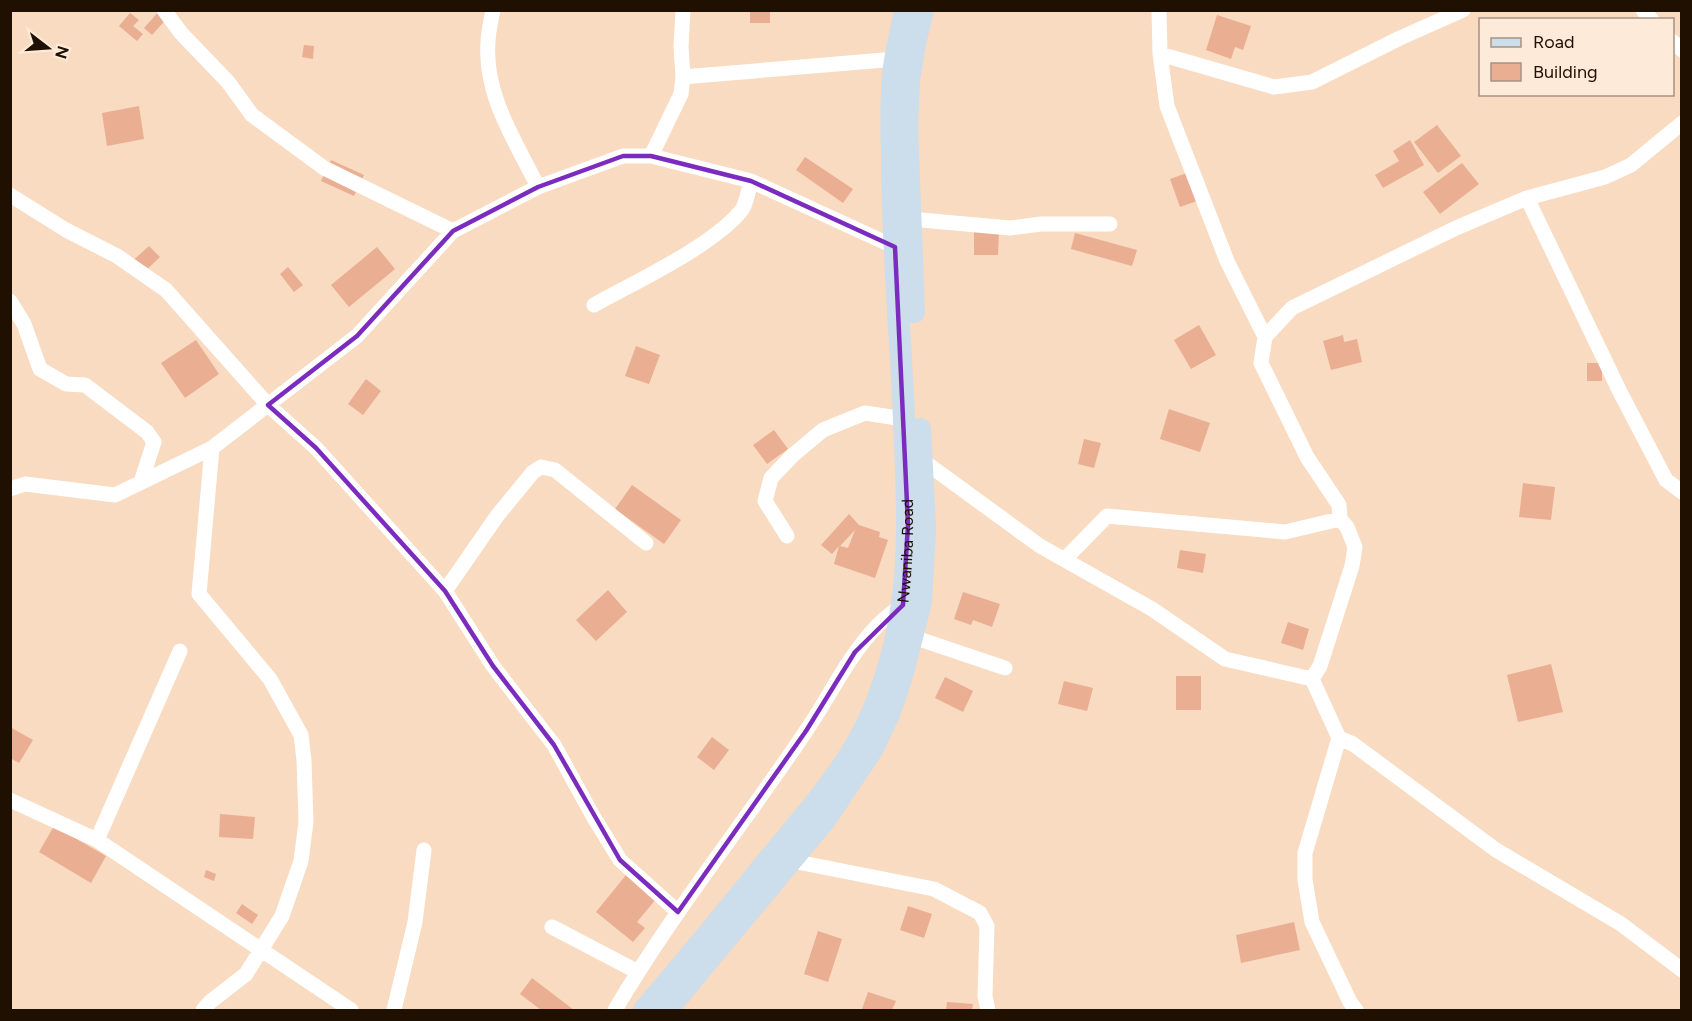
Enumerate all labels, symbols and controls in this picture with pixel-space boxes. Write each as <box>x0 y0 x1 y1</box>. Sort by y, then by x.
north arrow <box>18 18 78 78</box>
legend <box>1479 18 1674 96</box>
text: Road <box>1533 31 1574 53</box>
text: N <box>51 44 73 61</box>
text: Building <box>1533 61 1598 83</box>
street label: Nwaniba Road <box>893 499 917 604</box>

